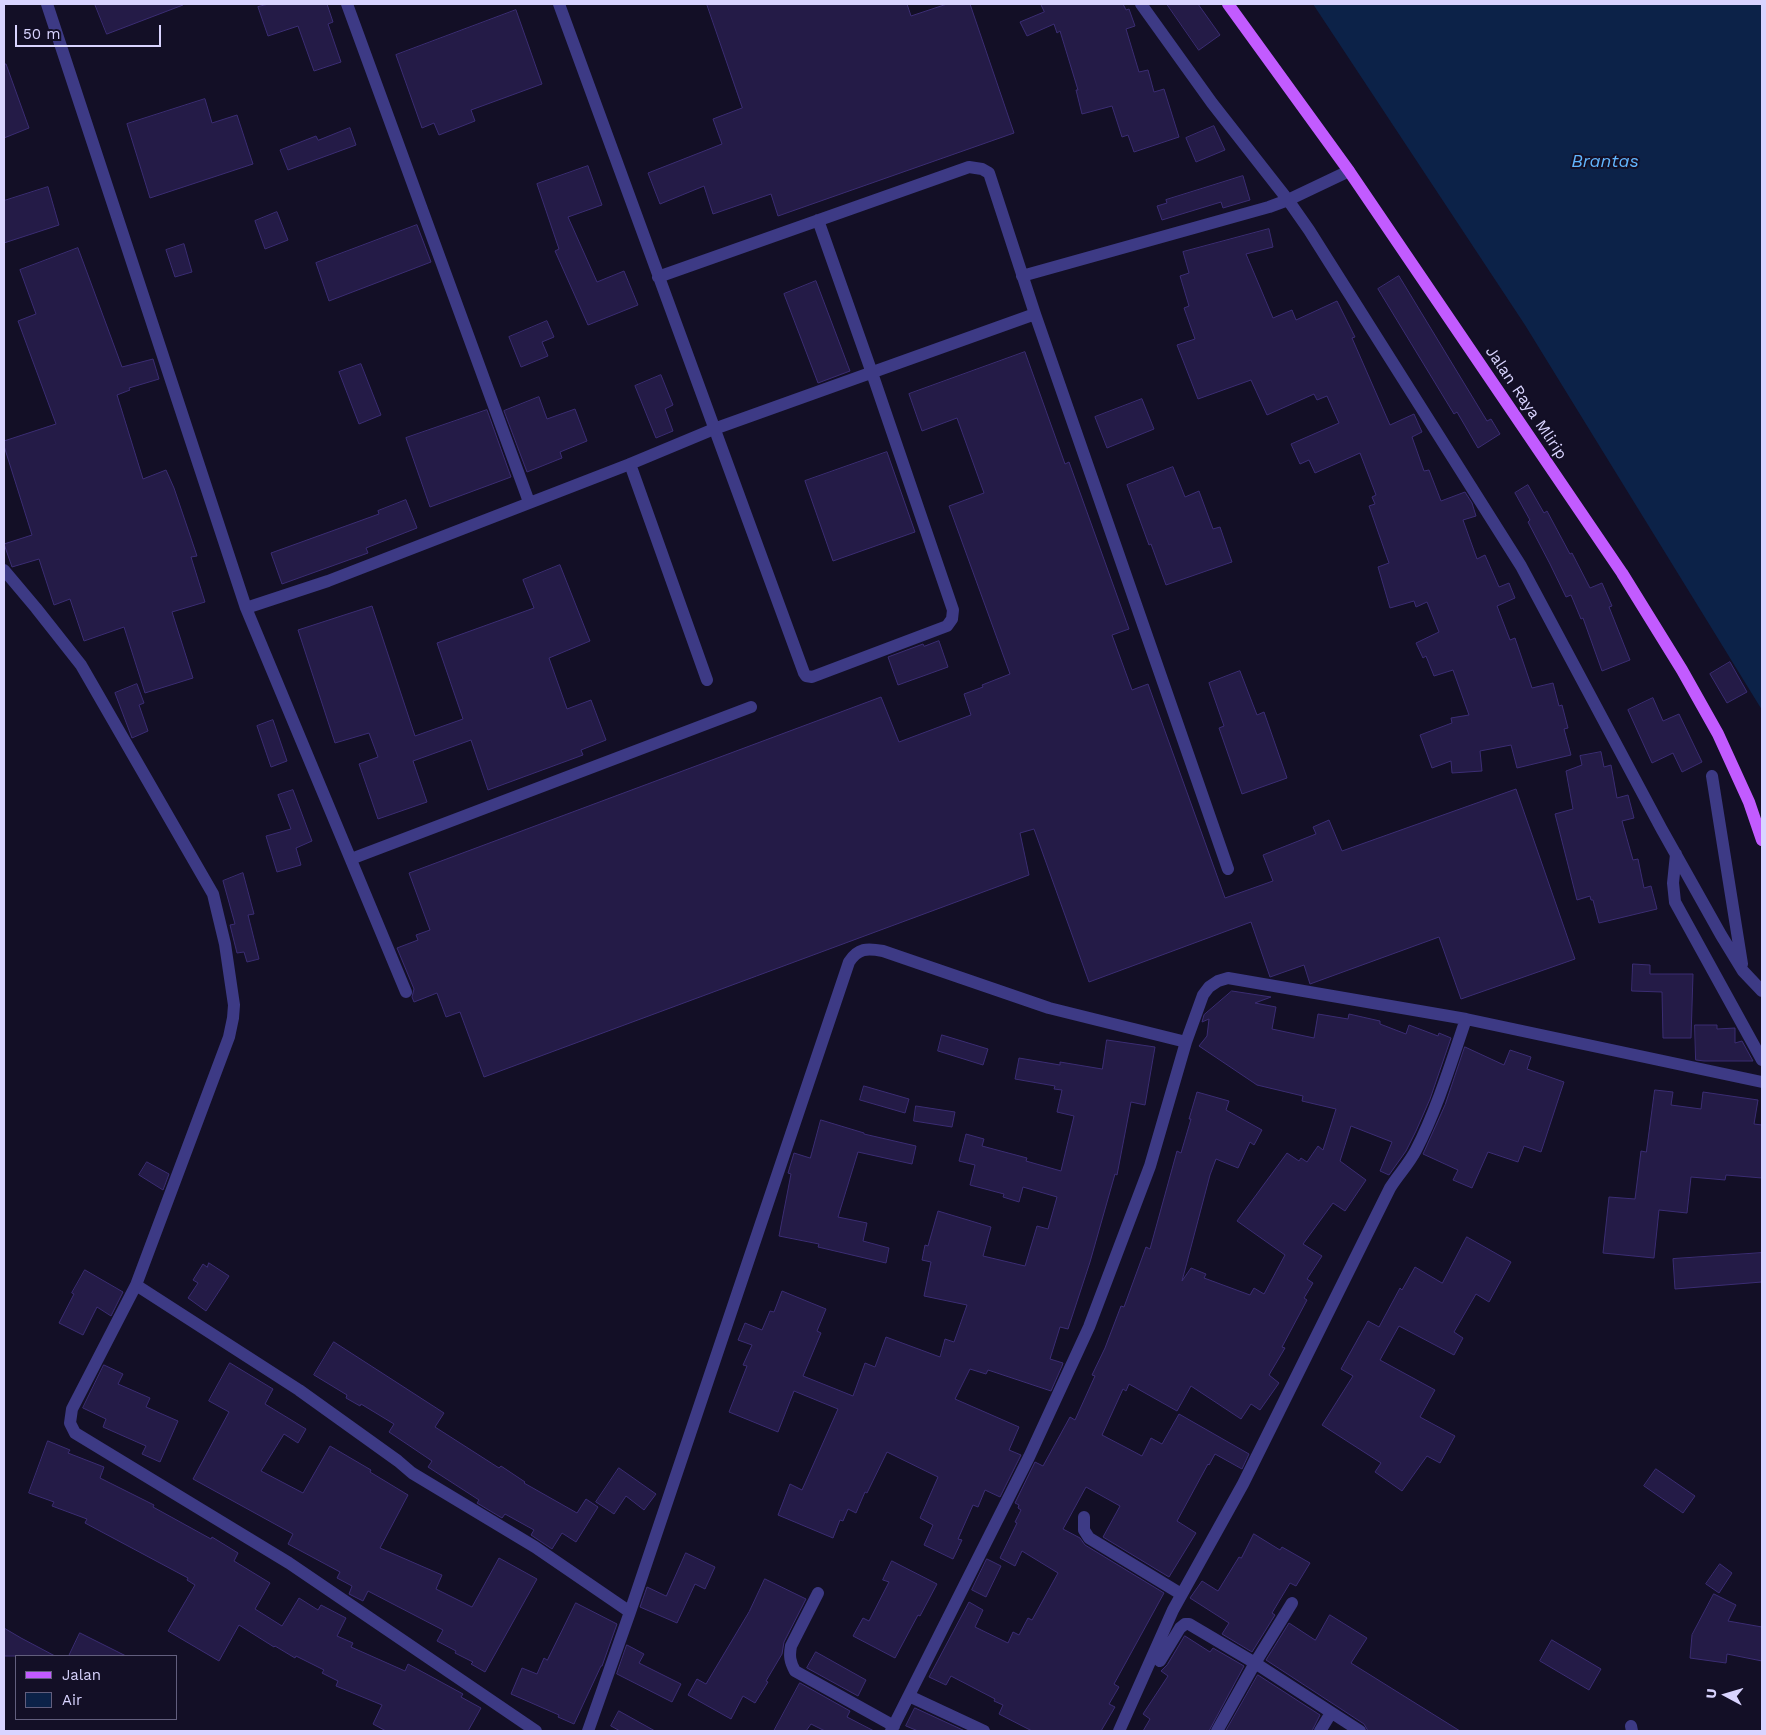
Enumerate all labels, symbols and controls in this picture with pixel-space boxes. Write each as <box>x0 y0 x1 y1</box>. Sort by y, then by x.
scale bar <box>18 15 164 47</box>
text: 50 m <box>23 25 60 43</box>
water label: Brantas <box>1571 151 1639 173</box>
street label: Jalan Raya Mlirip <box>1481 343 1571 463</box>
legend <box>15 1655 178 1720</box>
text: Jalan <box>62 1666 101 1684</box>
north arrow <box>1701 1670 1751 1720</box>
text: U <box>1703 1688 1720 1699</box>
text: Air <box>62 1691 82 1709</box>

